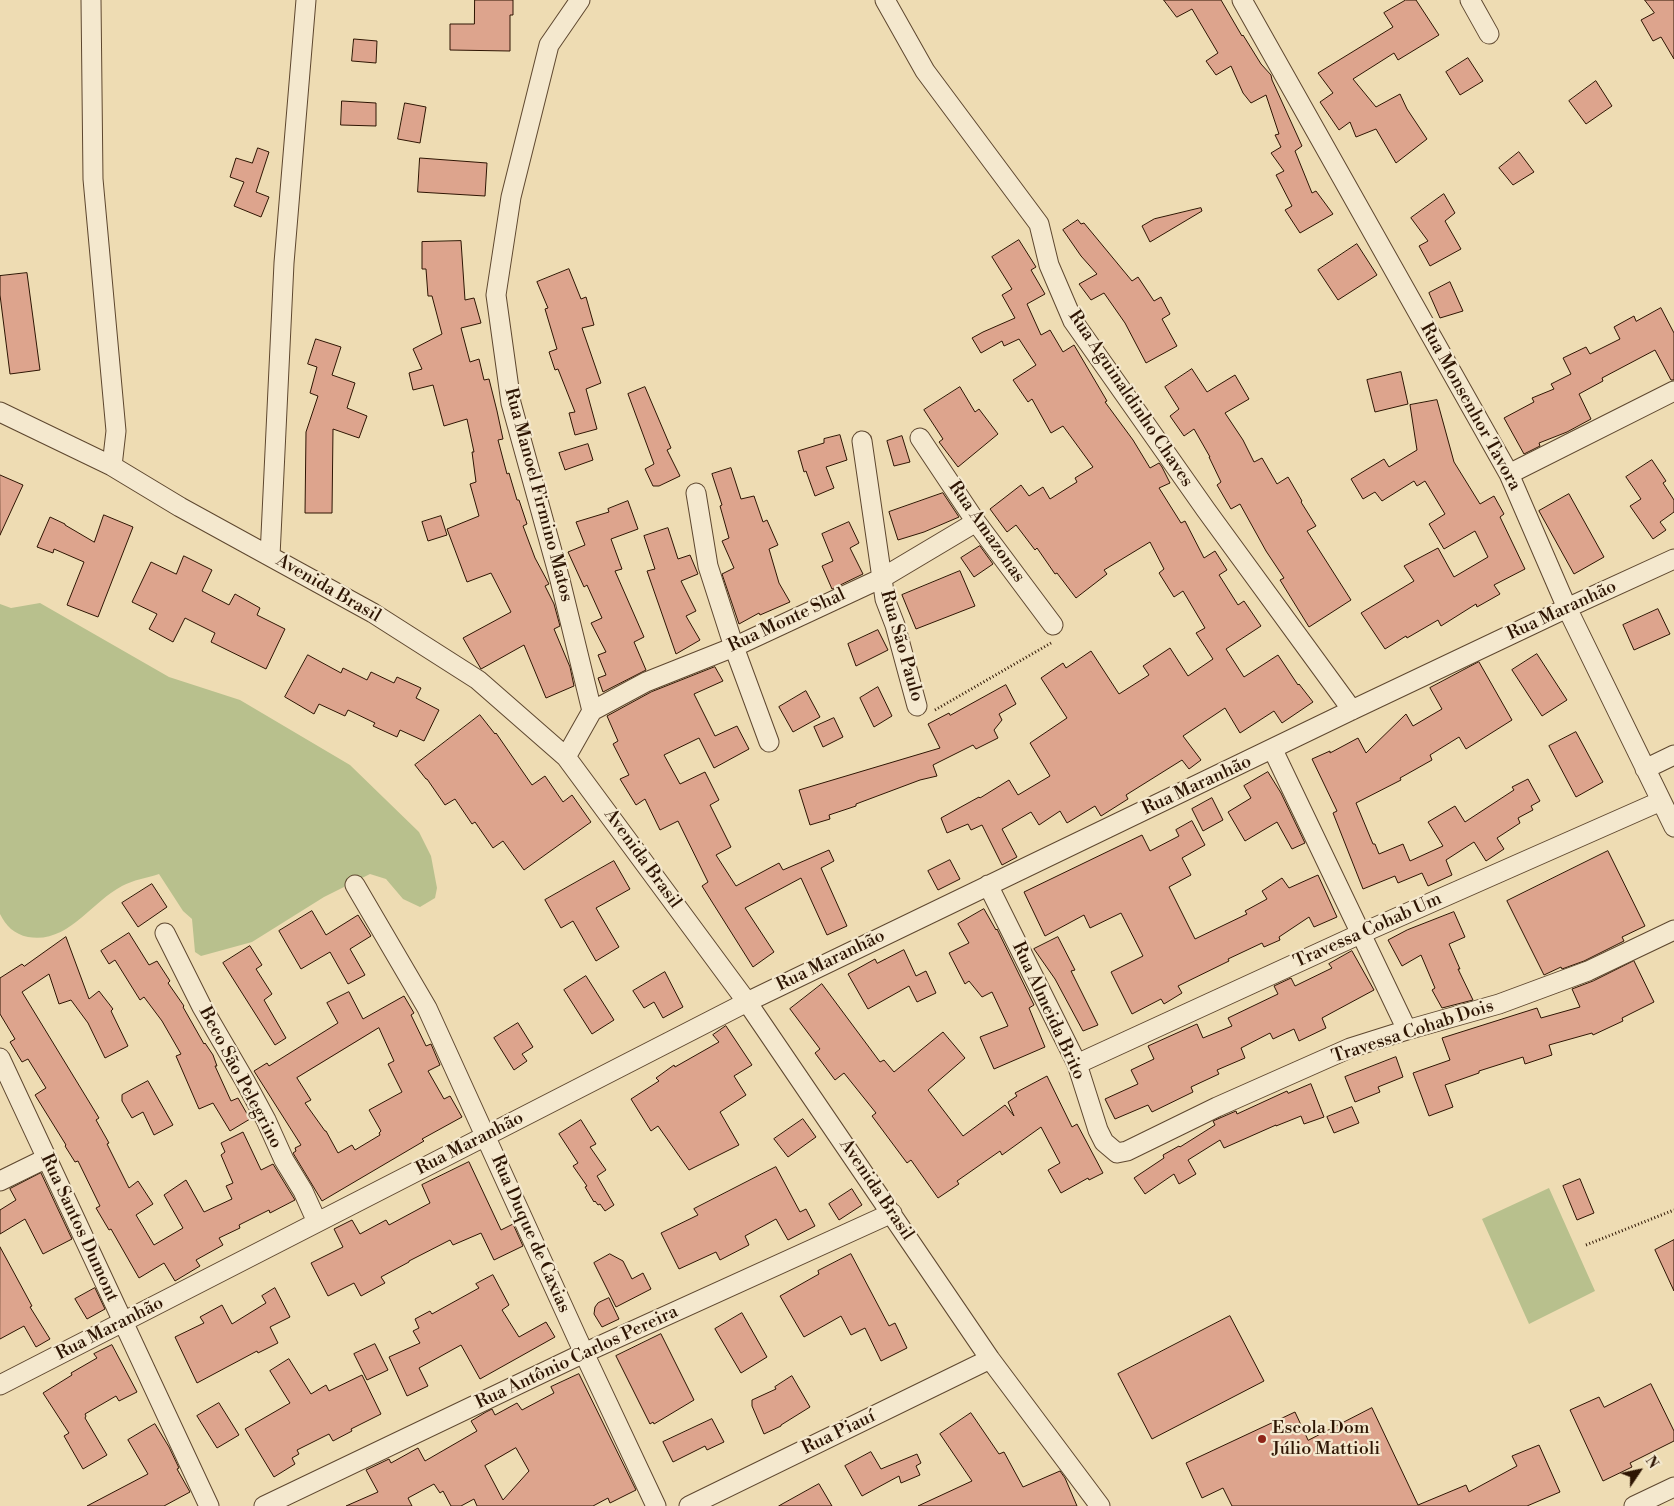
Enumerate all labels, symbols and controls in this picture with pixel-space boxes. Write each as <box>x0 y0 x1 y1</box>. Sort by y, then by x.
street label: Rua Aguinaldinho Chaves <box>1063 307 1197 491</box>
street label: Rua Monsenhor Tavora <box>1415 319 1525 495</box>
street label: Rua Manoel Firmino Matos <box>499 386 577 604</box>
street label: Rua Amazonas <box>943 477 1029 587</box>
street label: Avenida Brasil <box>272 550 384 628</box>
street label: Rua Maranhão <box>1504 576 1620 646</box>
street label: Rua Monte Shal <box>725 584 849 658</box>
street label: Rua São Paulo <box>875 588 927 704</box>
street label: Rua Maranhão <box>1139 751 1255 821</box>
street label: Avenida Brasil <box>599 805 685 913</box>
street label: Travessa Cohab Um <box>1291 889 1445 973</box>
street label: Rua Maranhão <box>773 925 889 997</box>
street label: Rua Almeida Brito <box>1007 939 1089 1083</box>
street label: Travessa Cohab Dois <box>1329 996 1497 1068</box>
street label: Beco São Pelegrino <box>194 1004 286 1152</box>
street label: Rua Maranhão <box>413 1108 527 1180</box>
street label: Avenida Brasil <box>834 1135 918 1245</box>
street label: Rua Santos Dumont <box>35 1151 123 1305</box>
street label: Rua Duque de Caxias <box>485 1152 575 1316</box>
street label: Rua Maranhão <box>53 1293 167 1365</box>
street label: Rua Antônio Carlos Pereira <box>472 1301 682 1415</box>
street label: Rua Piauí <box>799 1406 879 1460</box>
place label: Escola Dom Júlio Mattioli <box>1272 1418 1380 1460</box>
marker: Escola Dom Júlio Mattioli <box>1256 1433 1268 1445</box>
north arrow <box>1614 1446 1664 1496</box>
text: N <box>1641 1453 1662 1472</box>

